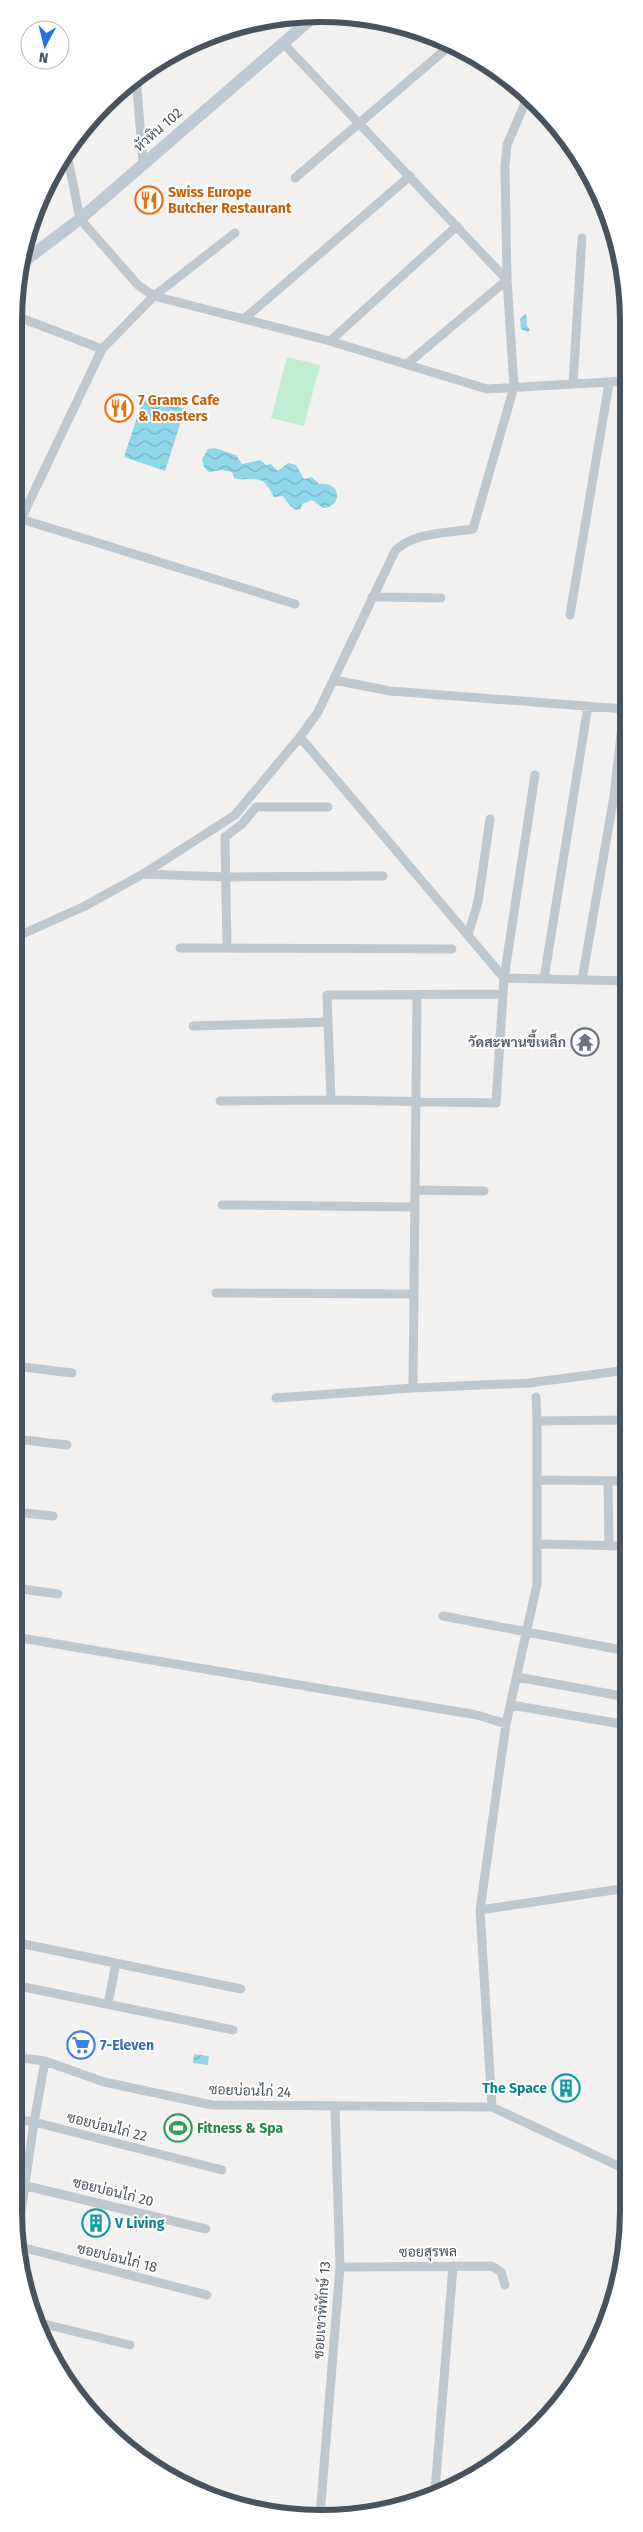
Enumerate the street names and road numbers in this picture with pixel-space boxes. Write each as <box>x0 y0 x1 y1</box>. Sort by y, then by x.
street label: หัวหิน 102 <box>130 104 186 156</box>
street label: ซอยบ่อนไก่ 24 <box>209 2081 292 2101</box>
street label: ซอยบ่อนไก่ 22 <box>65 2109 149 2145</box>
street label: ซอยบ่อนไก่ 20 <box>71 2174 155 2210</box>
street label: ซอยบ่อนไก่ 18 <box>75 2240 159 2276</box>
street label: ซอยสุรพล <box>399 2243 457 2262</box>
street label: ซอยเขาพิทักษ์ 13 <box>309 2261 334 2359</box>

